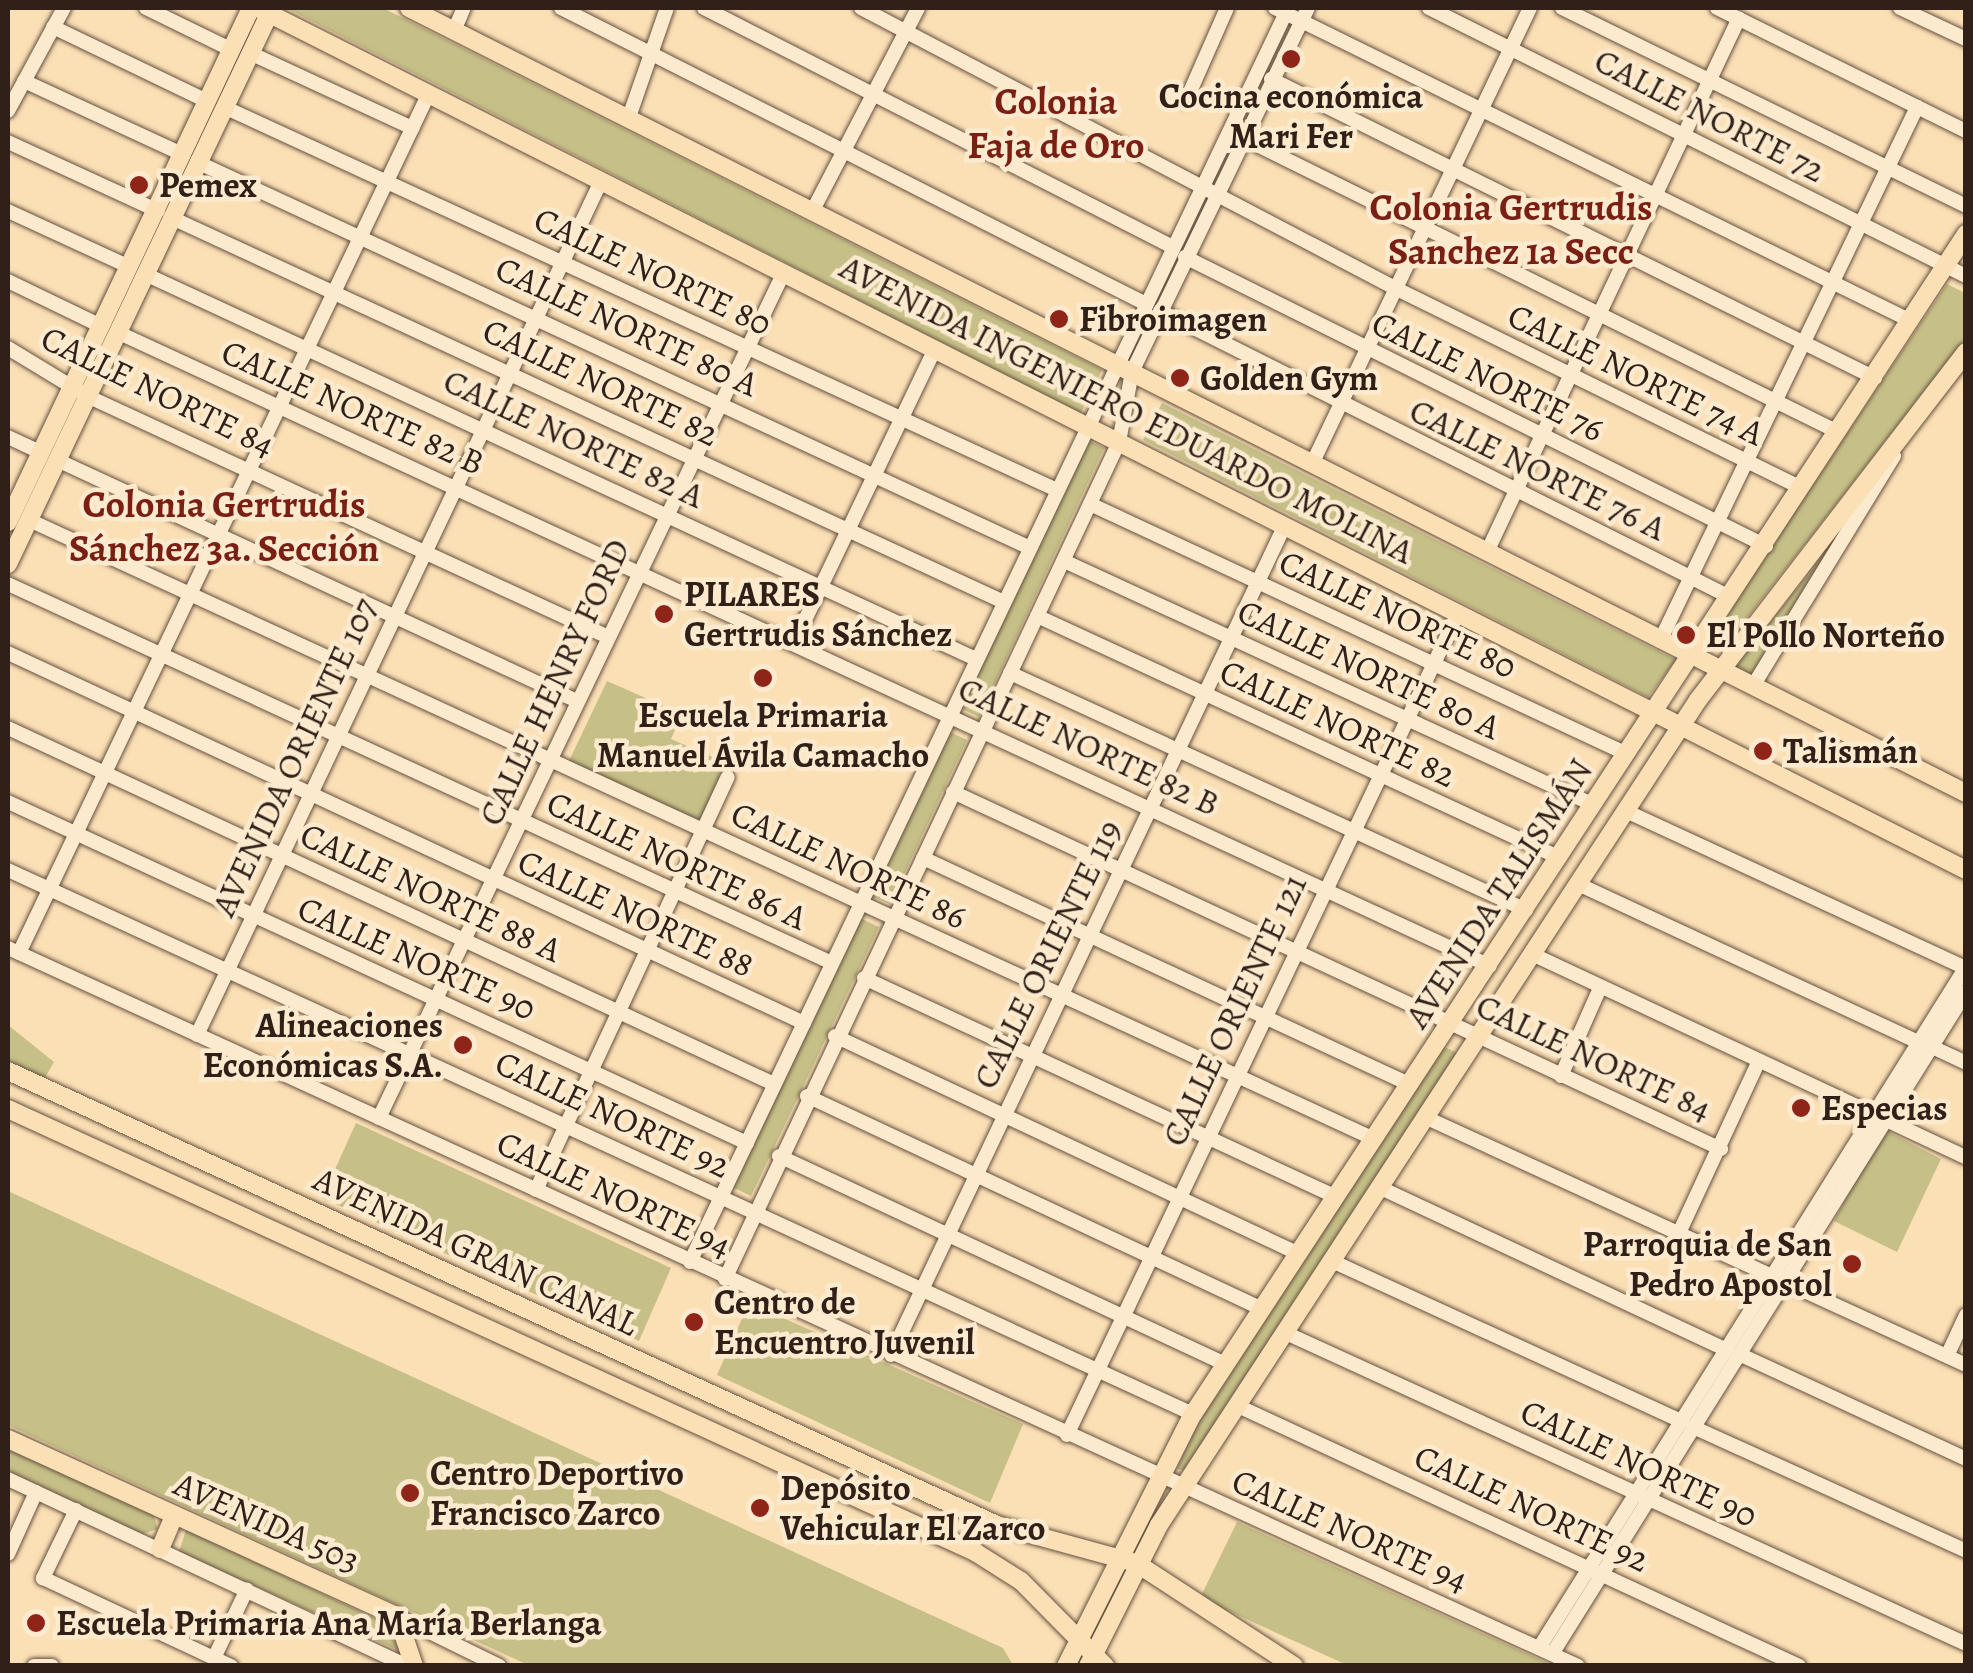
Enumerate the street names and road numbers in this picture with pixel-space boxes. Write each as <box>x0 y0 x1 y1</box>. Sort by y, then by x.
street label: CALLE NORTE 72 <box>1588 39 1832 191</box>
street label: CALLE NORTE 80 <box>528 198 778 344</box>
street label: AVENIDA INGENIERO EDUARDO MOLINA <box>833 246 1421 572</box>
street label: CALLE NORTE 80 A <box>489 247 765 405</box>
street label: CALLE NORTE 74 A <box>1501 294 1771 454</box>
street label: CALLE NORTE 76 <box>1365 302 1611 450</box>
street label: CALLE NORTE 82 <box>477 309 725 455</box>
street label: CALLE NORTE 84 <box>34 316 282 466</box>
street label: CALLE NORTE 82 B <box>215 330 491 484</box>
street label: CALLE NORTE 82 A <box>437 359 711 517</box>
street label: CALLE NORTE 76 A <box>1403 389 1673 549</box>
street label: CALLE HENRY FORD <box>469 532 639 832</box>
street label: CALLE NORTE 80 <box>1273 541 1523 687</box>
street label: CALLE NORTE 80 A <box>1231 590 1507 748</box>
street label: AVENIDA ORIENTE 107 <box>202 591 386 923</box>
street label: CALLE NORTE 82 <box>1214 650 1462 796</box>
street label: CALLE NORTE 82 B <box>952 667 1226 825</box>
street label: AVENIDA TALISMÁN <box>1395 750 1601 1036</box>
street label: CALLE NORTE 86 A <box>540 781 814 939</box>
street label: CALLE NORTE 86 <box>725 792 973 938</box>
street label: CALLE NORTE 88 A <box>294 813 568 971</box>
street label: CALLE ORIENTE 119 <box>964 813 1130 1095</box>
street label: CALLE NORTE 88 <box>511 840 761 986</box>
street label: CALLE ORIENTE 121 <box>1153 868 1315 1152</box>
street label: CALLE NORTE 90 <box>291 887 543 1029</box>
street label: CALLE NORTE 84 <box>1470 984 1718 1130</box>
street label: CALLE NORTE 92 <box>489 1041 737 1187</box>
street label: CALLE NORTE 94 <box>490 1121 738 1267</box>
street label: AVENIDA GRAN CANAL <box>307 1157 645 1345</box>
street label: CALLE NORTE 90 <box>1514 1390 1764 1536</box>
street label: CALLE NORTE 92 <box>1408 1435 1656 1581</box>
street label: CALLE NORTE 94 <box>1226 1459 1474 1601</box>
street label: AVENIDA 503 <box>168 1462 366 1582</box>

